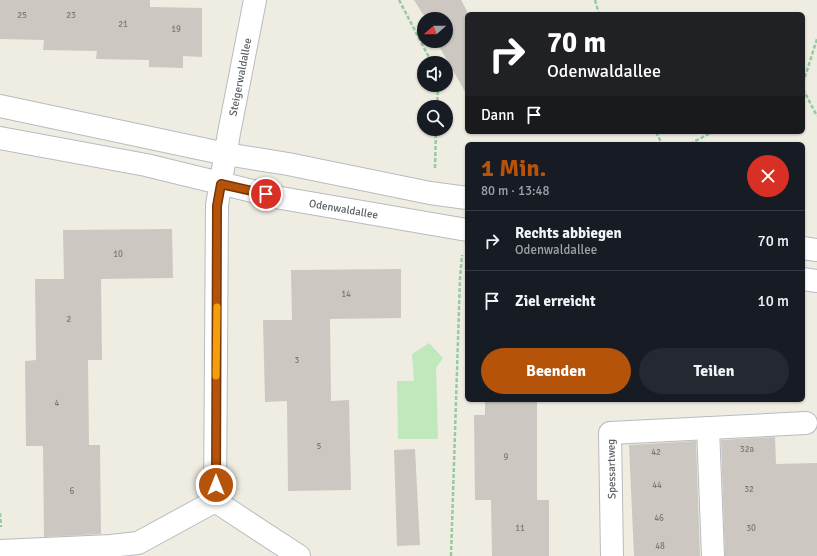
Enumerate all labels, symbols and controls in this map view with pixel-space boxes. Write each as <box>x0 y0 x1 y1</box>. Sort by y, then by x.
house number: 25 <box>17 10 27 21</box>
house number: 23 <box>66 10 76 21</box>
north arrow <box>417 12 453 48</box>
map controls <box>417 12 453 136</box>
house number: 21 <box>118 19 128 30</box>
house number: 19 <box>171 24 181 35</box>
text: 70 m <box>547 26 606 60</box>
icon: right <box>481 28 533 80</box>
street label: Steigerwaldallee <box>226 37 254 117</box>
button: sound <box>417 56 453 92</box>
text: Odenwaldallee <box>547 60 661 82</box>
button: search <box>417 100 453 136</box>
icon: arrive <box>523 104 545 126</box>
text: Dann <box>481 106 515 124</box>
text: 1 Min. <box>481 153 546 183</box>
button: close <box>747 155 789 197</box>
pin <box>249 177 283 211</box>
icon: arrive <box>255 183 277 205</box>
text: 80 m · 13:48 <box>481 183 550 199</box>
street label: Odenwaldallee <box>308 197 379 222</box>
text: Rechts abbiegen <box>515 224 622 242</box>
icon: right <box>481 230 503 252</box>
text: 70 m <box>758 232 789 250</box>
text: Odenwaldallee <box>515 242 597 258</box>
house number: 10 <box>113 249 123 260</box>
house number: 14 <box>341 289 351 300</box>
icon: arrive <box>481 290 503 312</box>
text: Ziel erreicht <box>515 292 596 310</box>
text: 10 m <box>758 292 789 310</box>
house number: 2 <box>67 314 72 325</box>
button: Beenden <box>481 348 631 394</box>
button: Teilen <box>639 348 789 394</box>
house number: 3 <box>295 355 300 366</box>
house number: 4 <box>55 398 60 409</box>
street label: Spessartweg <box>604 439 619 499</box>
house number: 5 <box>317 441 322 452</box>
house number: 32a <box>740 444 755 455</box>
house number: 42 <box>651 447 661 458</box>
house number: 9 <box>504 452 509 463</box>
position arrow <box>195 464 237 506</box>
house number: 44 <box>652 480 662 491</box>
house number: 32 <box>744 484 754 495</box>
house number: 6 <box>70 486 75 497</box>
house number: 46 <box>654 513 664 524</box>
house number: 11 <box>515 523 525 534</box>
house number: 30 <box>746 523 756 534</box>
house number: 48 <box>655 541 665 552</box>

